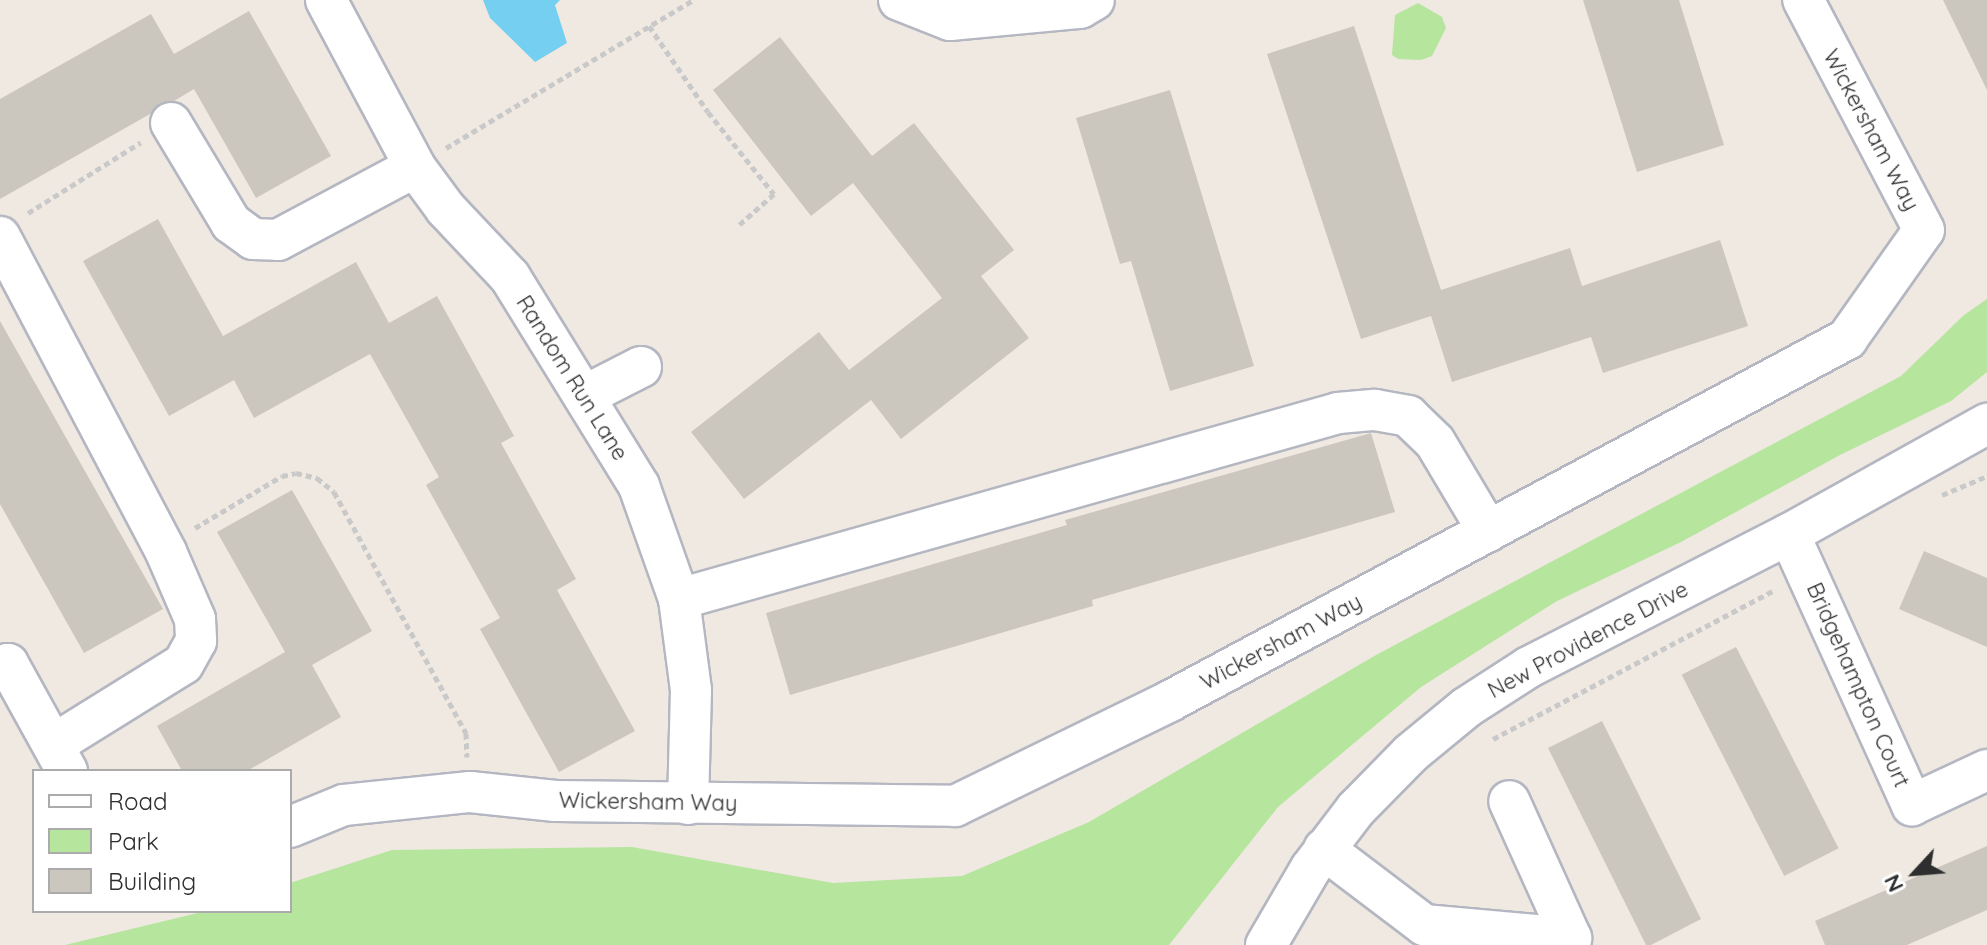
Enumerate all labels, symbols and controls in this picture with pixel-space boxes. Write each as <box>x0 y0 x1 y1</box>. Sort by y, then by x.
street label: Wickersham Way <box>1817 45 1925 215</box>
street label: Random Run Lane <box>511 291 633 465</box>
street label: New Providence Drive <box>1483 576 1693 704</box>
street label: Bridgehampton Court <box>1801 579 1915 791</box>
street label: Wickersham Way <box>1196 588 1366 696</box>
legend <box>32 769 292 913</box>
text: Road <box>108 786 168 816</box>
street label: Wickersham Way <box>558 787 738 817</box>
text: Park <box>108 826 159 856</box>
north arrow <box>1875 833 1955 913</box>
text: Building <box>108 866 196 896</box>
text: N <box>1877 870 1910 897</box>

